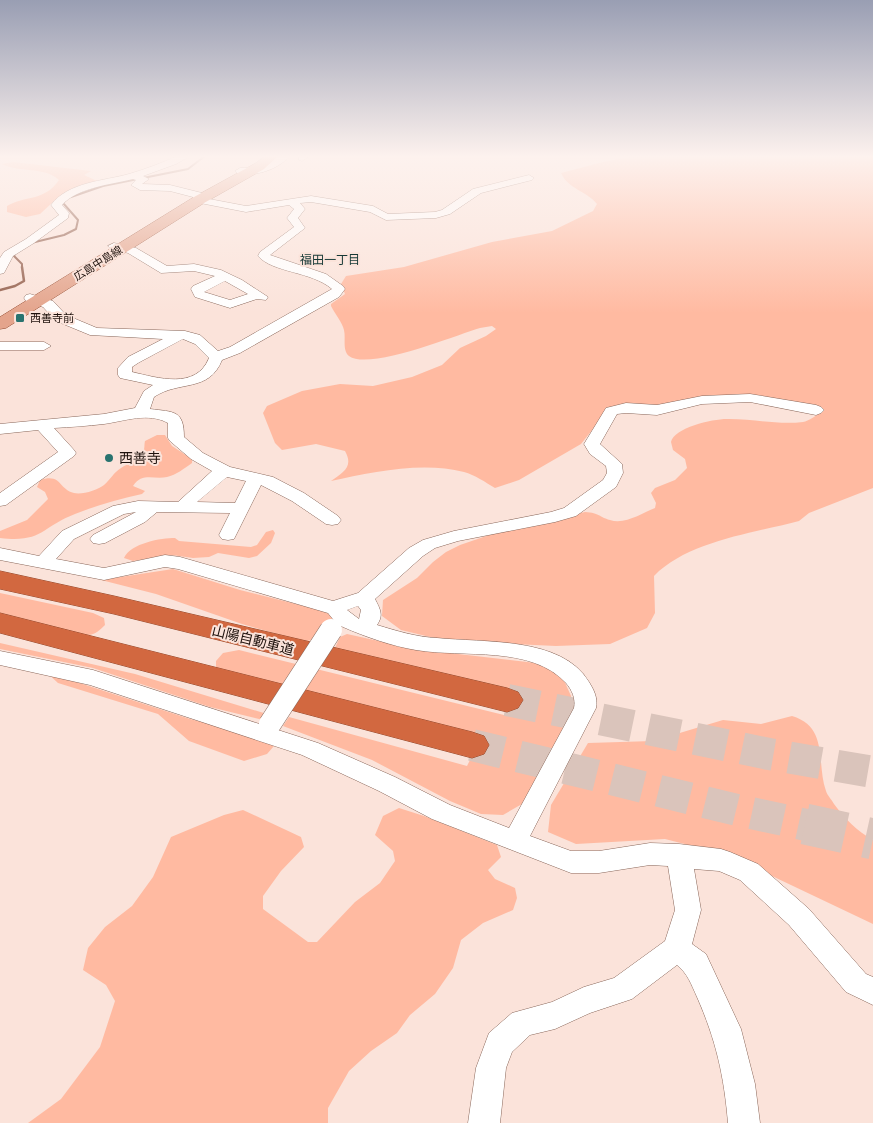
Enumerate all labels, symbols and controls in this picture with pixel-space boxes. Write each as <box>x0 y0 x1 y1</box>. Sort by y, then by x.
street label: 広島中島線 <box>71 242 125 284</box>
district label: 福田一丁目 <box>300 252 360 268</box>
place label: 西善寺前 <box>30 311 74 325</box>
marker: 西善寺前 <box>14 312 26 324</box>
place label: 西善寺 <box>119 449 161 467</box>
marker: 西善寺 <box>103 452 115 464</box>
street label: 山陽自動車道 <box>210 621 296 659</box>

